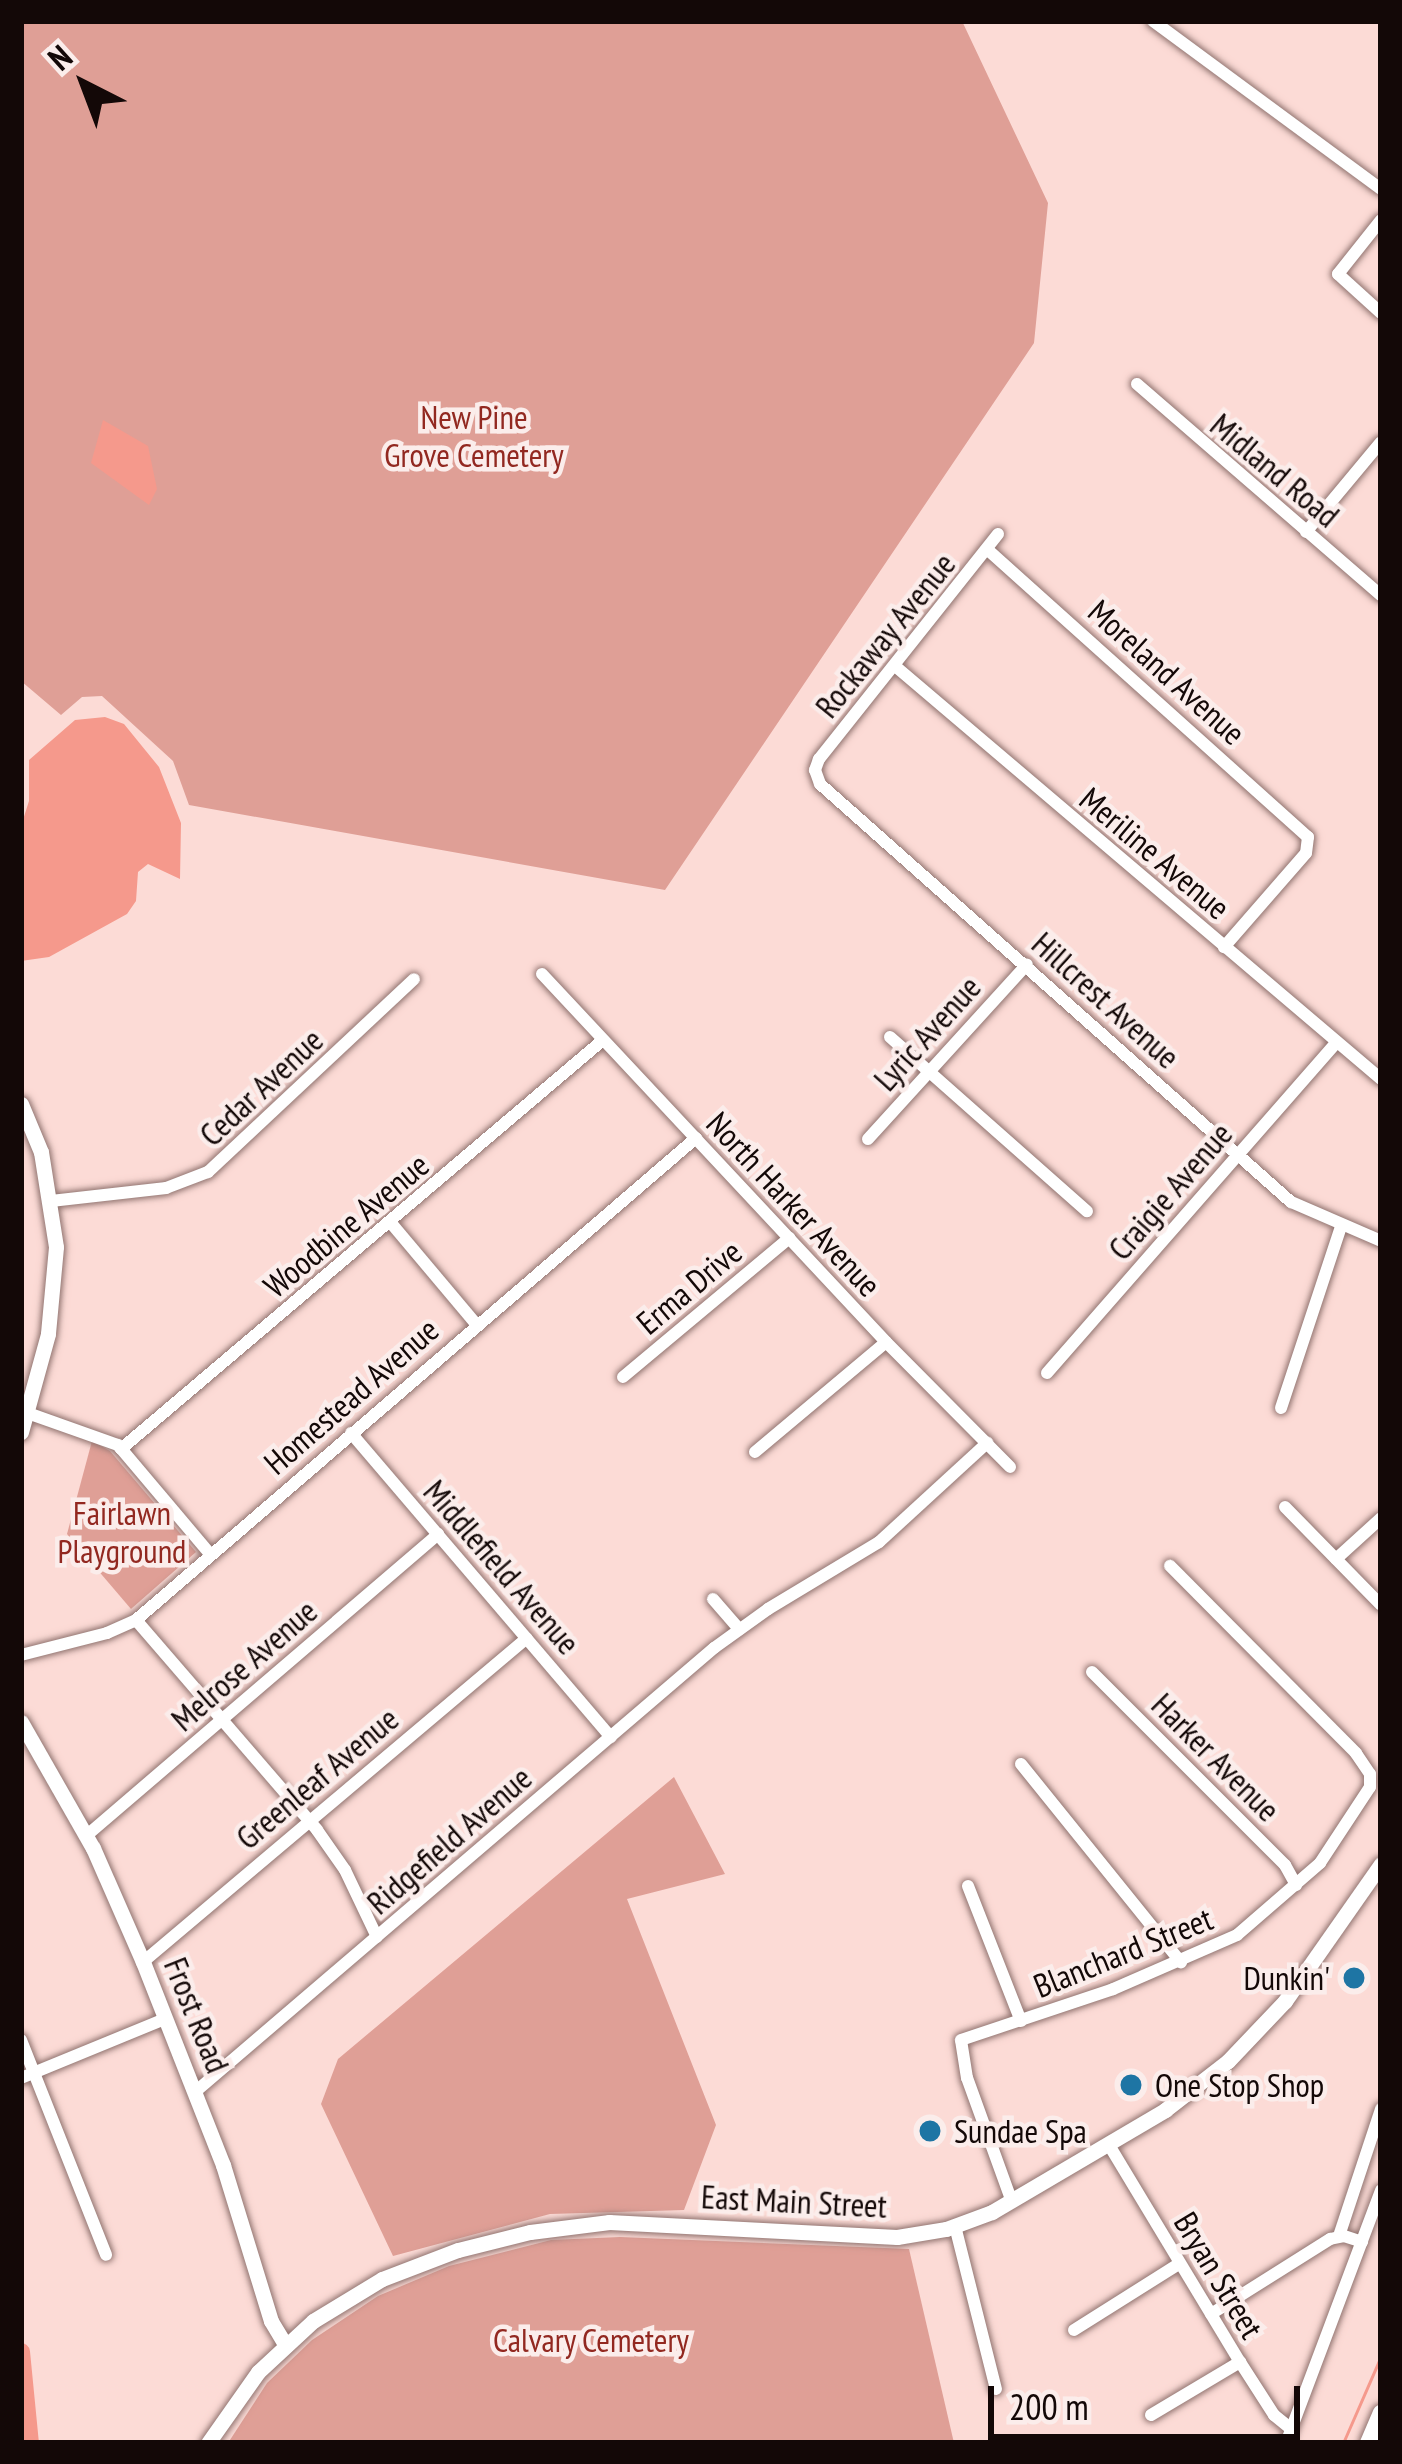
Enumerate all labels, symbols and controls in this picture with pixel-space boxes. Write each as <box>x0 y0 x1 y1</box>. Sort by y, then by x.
north arrow <box>24 24 144 144</box>
text: N <box>39 35 81 79</box>
park label: New Pine Grove Cemetery <box>384 397 564 475</box>
street label: Midland Road <box>1203 405 1347 535</box>
street label: Rockaway Avenue <box>806 544 964 726</box>
street label: Moreland Avenue <box>1080 591 1254 753</box>
street label: Meriline Avenue <box>1072 779 1238 927</box>
street label: Hillcrest Avenue <box>1024 923 1188 1077</box>
street label: Lyric Avenue <box>865 967 989 1099</box>
street label: Cedar Avenue <box>191 1020 331 1154</box>
street label: North Harker Avenue <box>698 1103 890 1305</box>
street label: Craigie Avenue <box>1099 1114 1241 1268</box>
street label: Woodbine Avenue <box>255 1144 437 1306</box>
street label: Erma Drive <box>628 1232 750 1342</box>
street label: Homestead Avenue <box>256 1309 446 1483</box>
street label: Middlefield Avenue <box>415 1472 589 1662</box>
park label: Fairlawn Playground <box>58 1493 186 1571</box>
street label: Melrose Avenue <box>163 1591 325 1739</box>
street label: Harker Avenue <box>1143 1684 1289 1830</box>
street label: Greenleaf Avenue <box>228 1698 406 1858</box>
street label: Ridgefield Avenue <box>358 1758 540 1922</box>
street label: Blanchard Street <box>1028 1898 1218 2006</box>
street label: Frost Road <box>156 1952 238 2078</box>
place label: Dunkin' <box>1243 1958 1330 1998</box>
marker: Dunkin' <box>1341 1965 1367 1991</box>
place label: One Stop Shop <box>1155 2065 1324 2105</box>
marker: One Stop Shop <box>1118 2072 1144 2098</box>
place label: Sundae Spa <box>954 2111 1087 2151</box>
marker: Sundae Spa <box>917 2118 943 2144</box>
street label: East Main Street <box>700 2176 888 2226</box>
street label: Bryan Street <box>1166 2205 1272 2345</box>
park label: Calvary Cemetery <box>493 2320 689 2360</box>
scale bar <box>994 2362 1306 2436</box>
text: 200 m <box>1009 2383 1089 2430</box>

